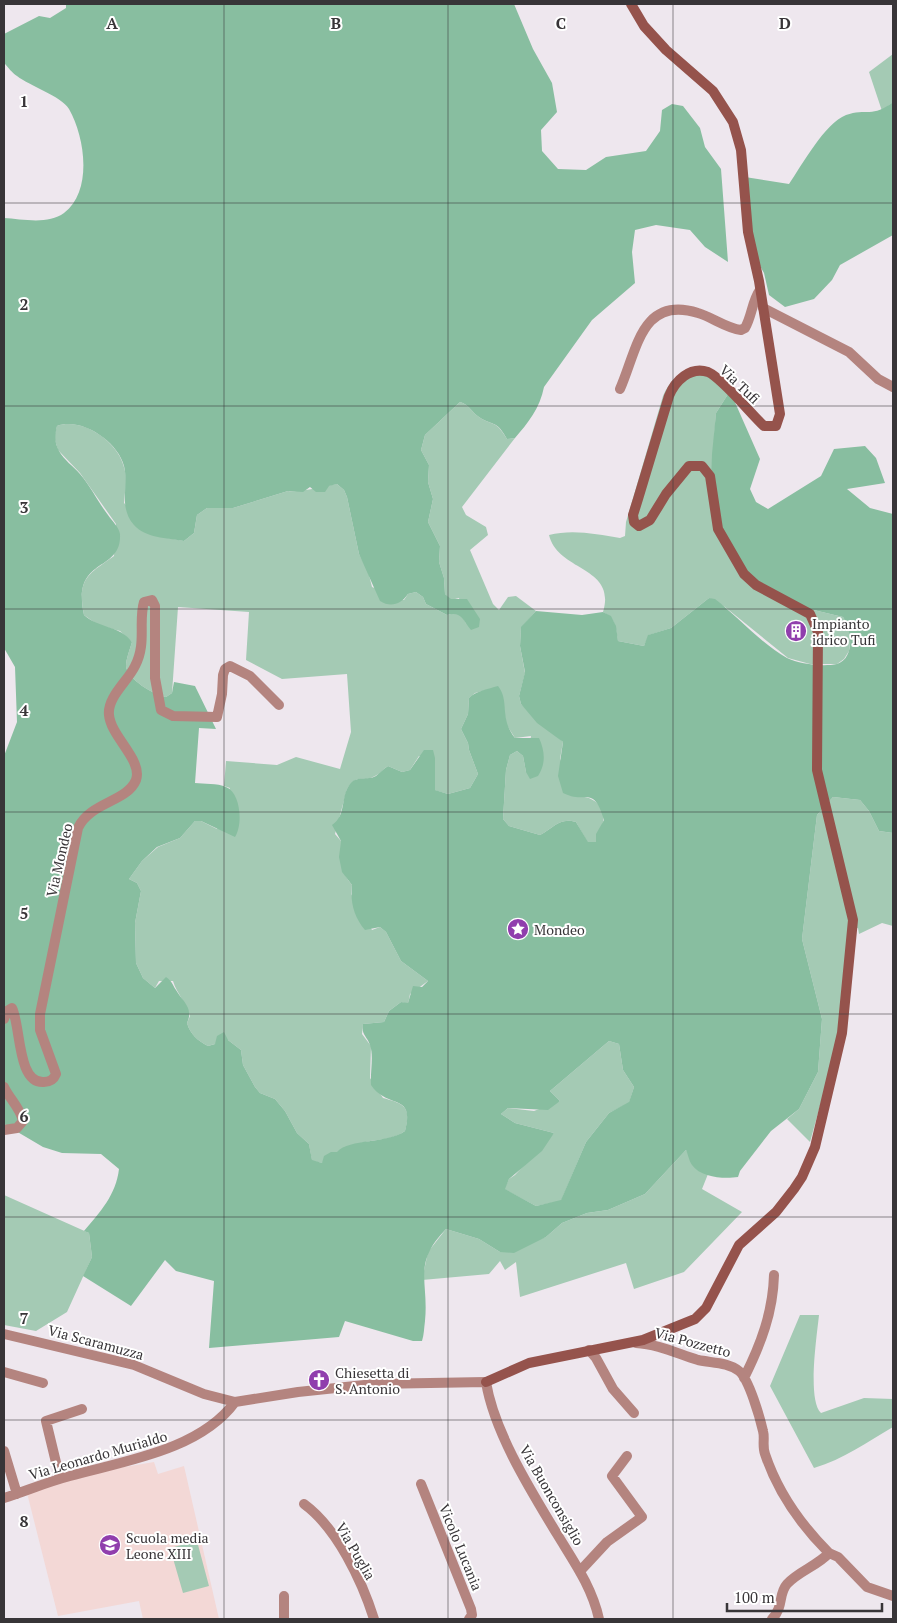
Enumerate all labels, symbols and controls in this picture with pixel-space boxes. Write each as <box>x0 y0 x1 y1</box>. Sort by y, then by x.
text: A <box>106 12 118 34</box>
text: B <box>331 12 341 34</box>
text: C <box>556 12 566 34</box>
text: D <box>779 12 791 34</box>
text: 1 <box>19 90 29 112</box>
text: 2 <box>19 293 29 315</box>
street label: Via Tufi <box>716 360 764 408</box>
text: 3 <box>19 496 29 518</box>
place label: Impianto idrico Tufi <box>812 614 876 649</box>
building icon: Impianto idrico Tufi <box>784 619 808 643</box>
text: 4 <box>19 699 29 721</box>
street label: Via Mondeo <box>41 821 77 899</box>
text: 5 <box>19 902 29 924</box>
place icon: Mondeo <box>506 917 530 941</box>
place label: Mondeo <box>534 920 585 939</box>
text: 6 <box>19 1105 29 1127</box>
text: 7 <box>19 1307 29 1329</box>
street label: Via Scaramuzza <box>46 1320 146 1364</box>
street label: Via Pozzetto <box>653 1323 733 1361</box>
place label: Chiesetta di S. Antonio <box>335 1363 409 1398</box>
church icon: Chiesetta di S. Antonio <box>307 1368 331 1392</box>
street label: Via Leonardo Murialdo <box>27 1426 170 1484</box>
street label: Via Buonconsiglio <box>515 1441 589 1549</box>
street label: Vicolo Lucania <box>435 1501 487 1593</box>
text: 8 <box>19 1510 29 1532</box>
street label: Via Puglia <box>332 1519 380 1583</box>
place label: Scuola media Leone XIII <box>126 1528 209 1563</box>
school or university icon: Scuola media Leone XIII <box>98 1533 122 1557</box>
scale bar <box>727 1580 882 1612</box>
text: 100 m <box>734 1587 775 1607</box>

